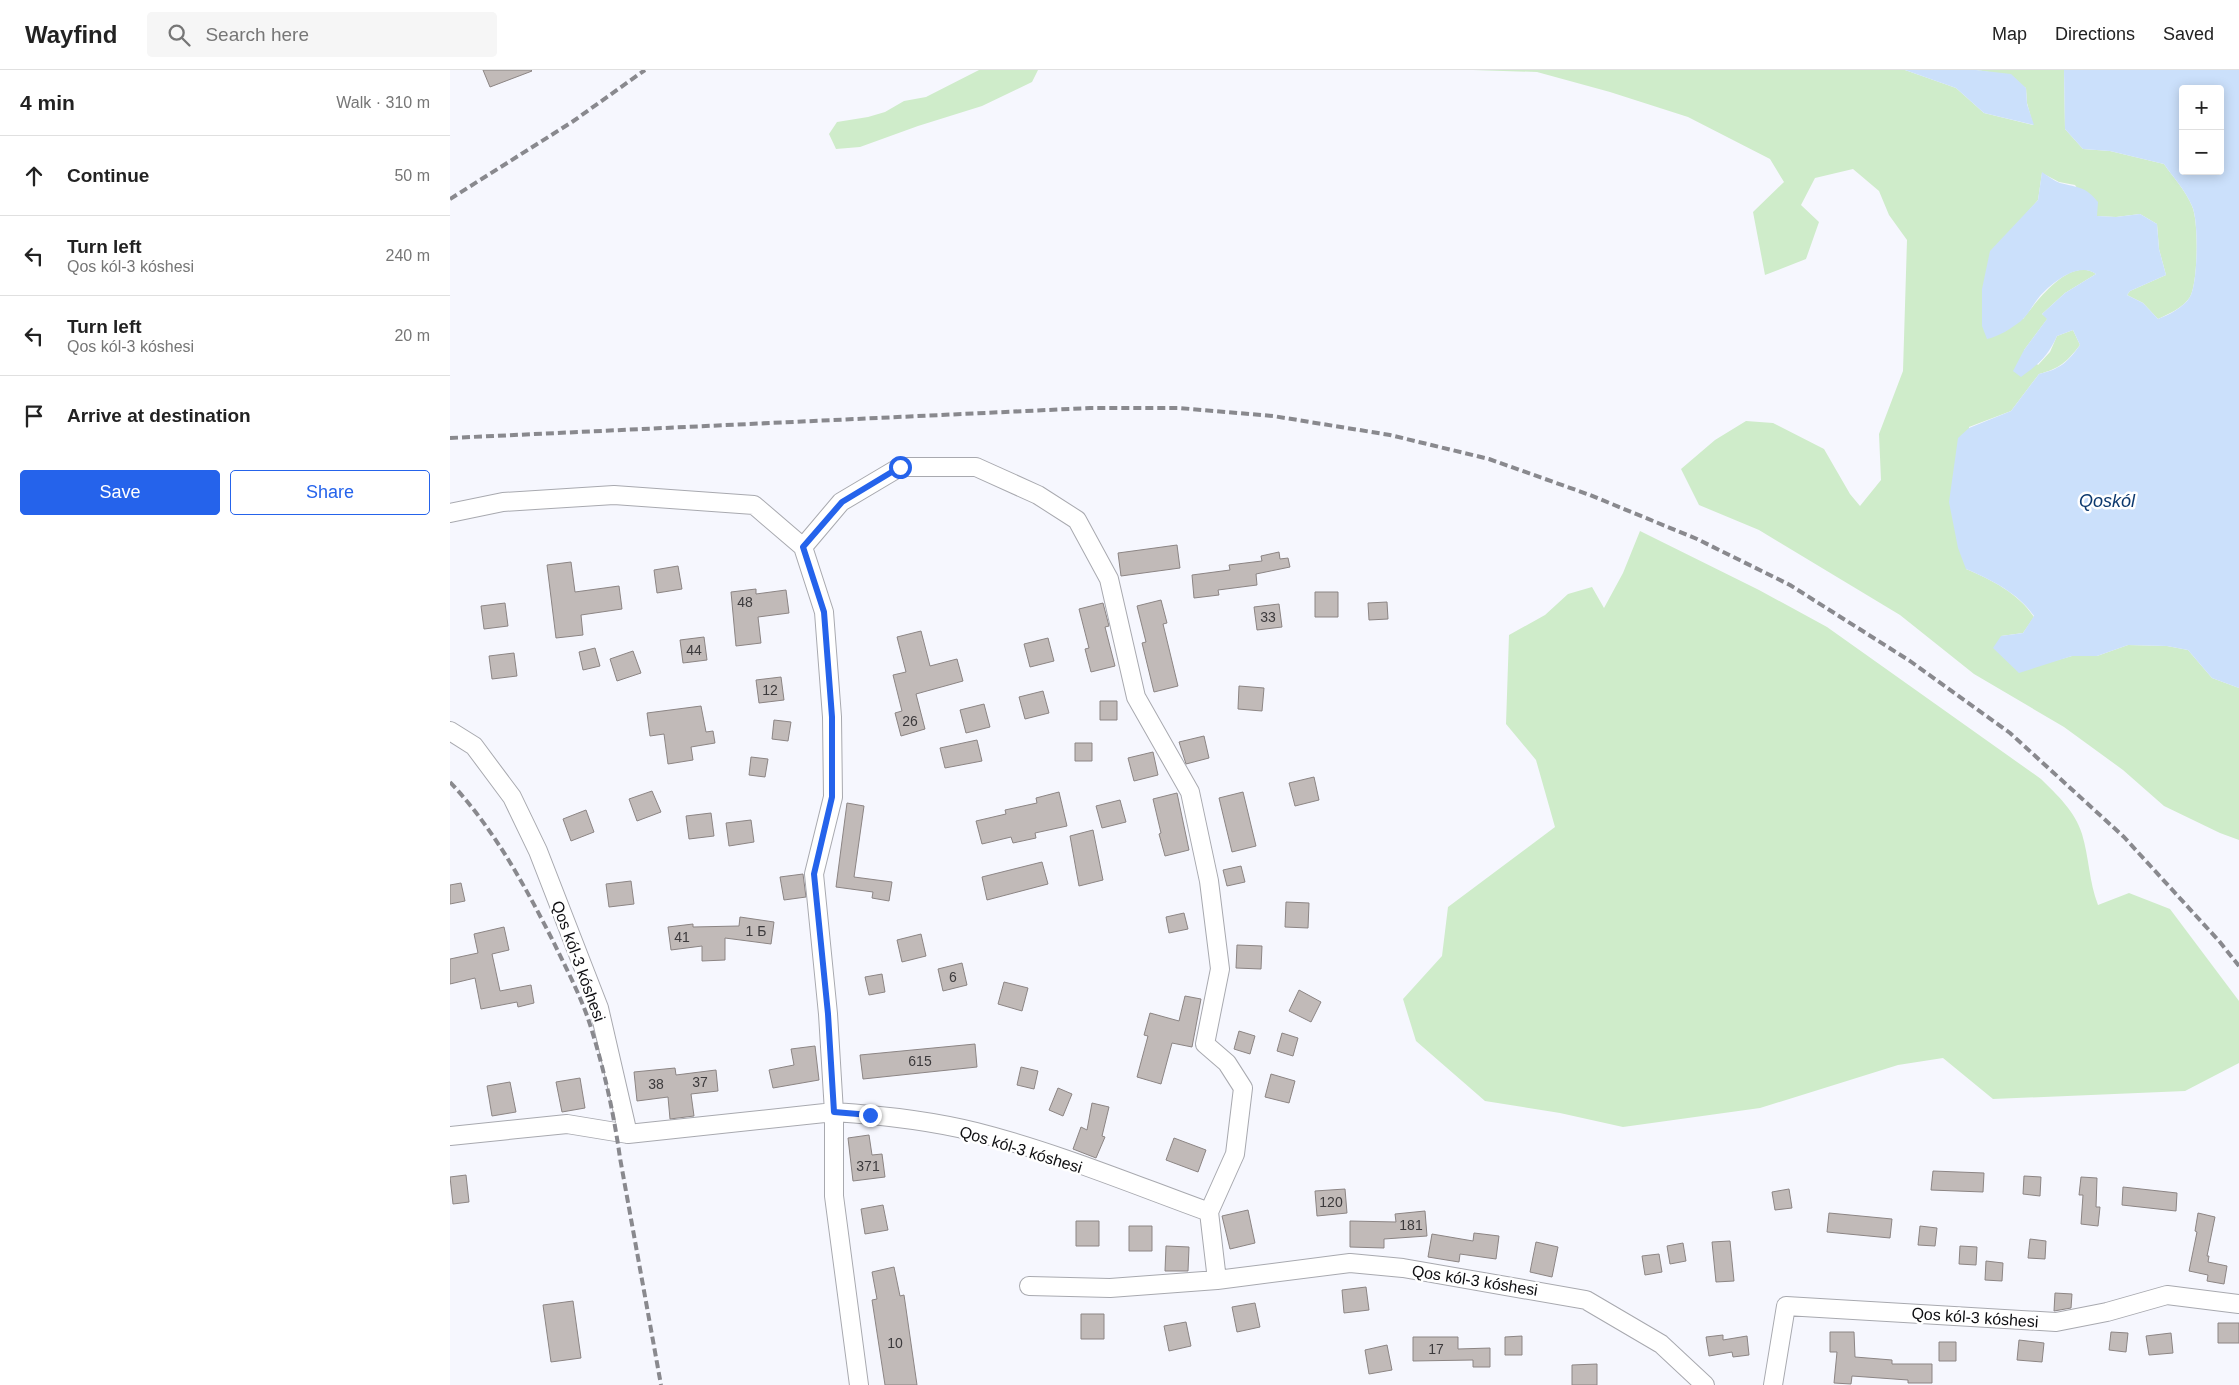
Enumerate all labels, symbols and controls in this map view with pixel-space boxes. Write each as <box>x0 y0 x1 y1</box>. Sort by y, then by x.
search box <box>147 12 497 57</box>
text: Wayfind <box>25 21 117 48</box>
icon: search <box>165 21 193 49</box>
text: Search here <box>205 24 309 45</box>
text: Map <box>1992 24 2027 44</box>
text: Directions <box>2055 24 2135 44</box>
text: Saved <box>2163 24 2214 44</box>
map controls <box>2179 85 2224 175</box>
button: + <box>2179 85 2224 130</box>
text: 4 min <box>20 91 75 114</box>
text: Walk · 310 m <box>336 94 430 111</box>
button: − <box>2179 130 2224 175</box>
icon: ahead <box>20 162 48 190</box>
text: Continue <box>67 165 149 186</box>
text: 50 m <box>394 167 430 184</box>
text: Turn left <box>67 236 142 257</box>
icon: left <box>20 242 48 270</box>
text: 240 m <box>386 247 430 264</box>
text: Qos kól-3 kóshesi <box>67 258 194 275</box>
text: Turn left <box>67 316 142 337</box>
icon: left <box>20 322 48 350</box>
text: 20 m <box>394 327 430 344</box>
text: Qos kól-3 kóshesi <box>67 338 194 355</box>
icon: arrive <box>20 402 48 430</box>
text: Arrive at destination <box>67 405 251 426</box>
route start <box>889 456 912 479</box>
button: Save <box>20 470 220 515</box>
button: Share <box>230 470 430 515</box>
water label: Qoskól <box>2079 491 2136 511</box>
house number: 48 <box>737 594 753 610</box>
house number: 33 <box>1260 609 1276 625</box>
house number: 44 <box>686 642 702 658</box>
house number: 12 <box>762 682 778 698</box>
house number: 26 <box>902 713 918 729</box>
street label: Qos kól-3 kóshesi <box>549 899 608 1024</box>
house number: 1 Б <box>746 923 766 939</box>
house number: 41 <box>674 929 690 945</box>
house number: 6 <box>949 969 957 985</box>
house number: 615 <box>908 1053 932 1069</box>
house number: 37 <box>692 1074 708 1090</box>
house number: 38 <box>648 1076 664 1092</box>
route end <box>859 1104 882 1127</box>
street label: Qos kól-3 kóshesi <box>958 1123 1084 1176</box>
house number: 371 <box>856 1158 880 1174</box>
house number: 120 <box>1319 1194 1343 1210</box>
house number: 181 <box>1399 1217 1423 1233</box>
street label: Qos kól-3 kóshesi <box>1411 1262 1539 1299</box>
street label: Qos kól-3 kóshesi <box>1911 1305 2039 1330</box>
house number: 10 <box>887 1335 903 1351</box>
house number: 17 <box>1428 1341 1444 1357</box>

